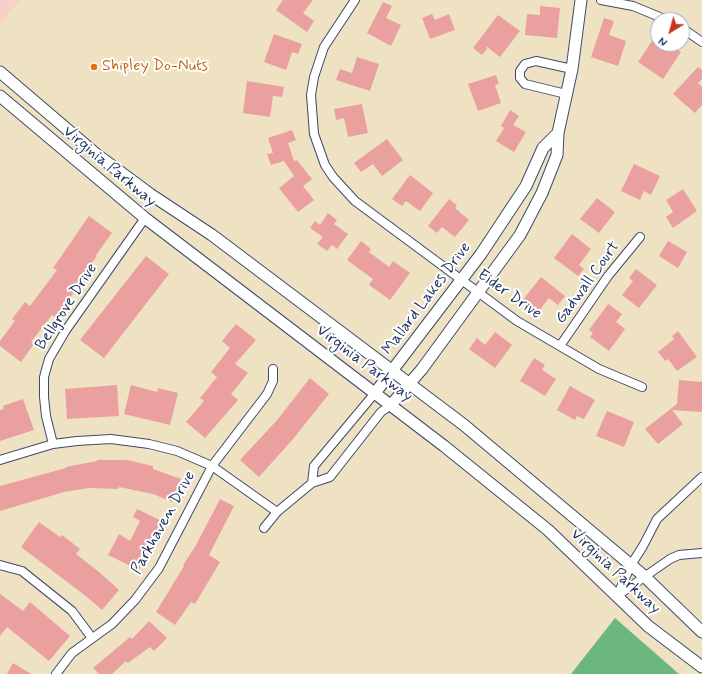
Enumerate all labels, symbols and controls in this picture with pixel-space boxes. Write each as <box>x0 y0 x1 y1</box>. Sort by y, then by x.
north arrow <box>650 12 690 52</box>
text: N <box>656 33 671 49</box>
place label: Shipley Do-Nuts <box>102 57 208 77</box>
marker: Shipley Do-Nuts <box>89 62 99 72</box>
street label: Virginia Parkway <box>58 122 160 212</box>
street label: Gadwall Court <box>552 238 624 328</box>
street label: Mallard Lakes Drive <box>378 239 476 359</box>
street label: Bellgrove Drive <box>32 260 102 354</box>
street label: Eider Drive <box>473 266 545 324</box>
street label: Virginia Parkway <box>312 321 416 407</box>
street label: Parkhaven Drive <box>128 468 200 578</box>
street label: Virginia Parkway <box>566 525 664 619</box>

